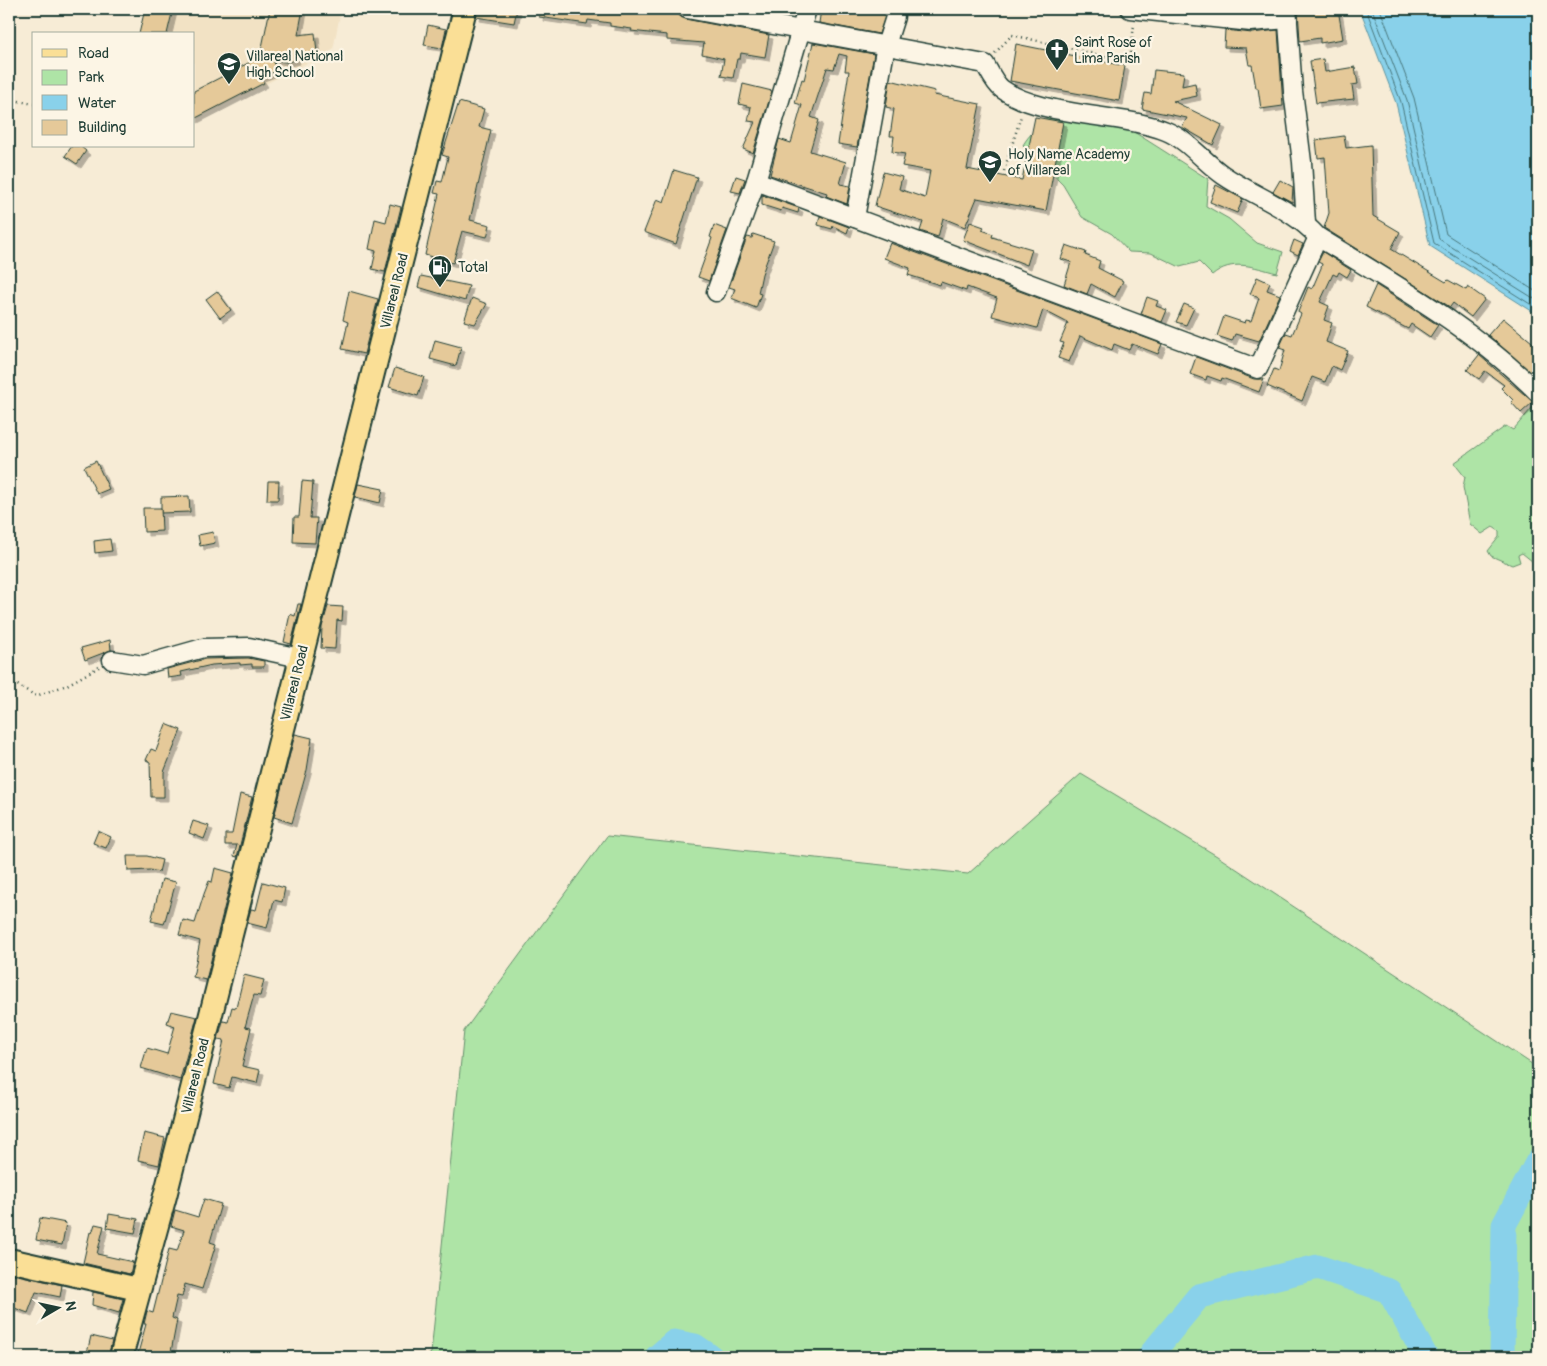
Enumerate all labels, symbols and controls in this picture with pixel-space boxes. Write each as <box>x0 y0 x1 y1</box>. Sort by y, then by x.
legend <box>32 32 195 148</box>
place label: Saint Rose of Lima Parish <box>1074 34 1153 67</box>
church icon: Saint Rose of Lima Parish <box>1044 37 1070 71</box>
text: Road <box>78 44 109 63</box>
place label: Villareal National High School <box>246 48 343 81</box>
school or university icon: Villareal National High School <box>216 51 242 85</box>
text: Park <box>78 68 105 87</box>
text: Water <box>78 94 117 113</box>
text: Building <box>78 118 126 137</box>
place label: Holy Name Academy of Villareal <box>1008 146 1130 179</box>
school or university icon: Holy Name Academy of Villareal <box>977 149 1003 183</box>
street label: Villareal Road <box>377 251 412 331</box>
fuel station icon: Total <box>427 254 453 288</box>
place label: Total <box>458 259 488 276</box>
street label: Villareal Road <box>277 643 312 723</box>
street label: Villareal Road <box>178 1036 213 1116</box>
north arrow <box>32 1284 82 1334</box>
text: N <box>61 1300 79 1312</box>

